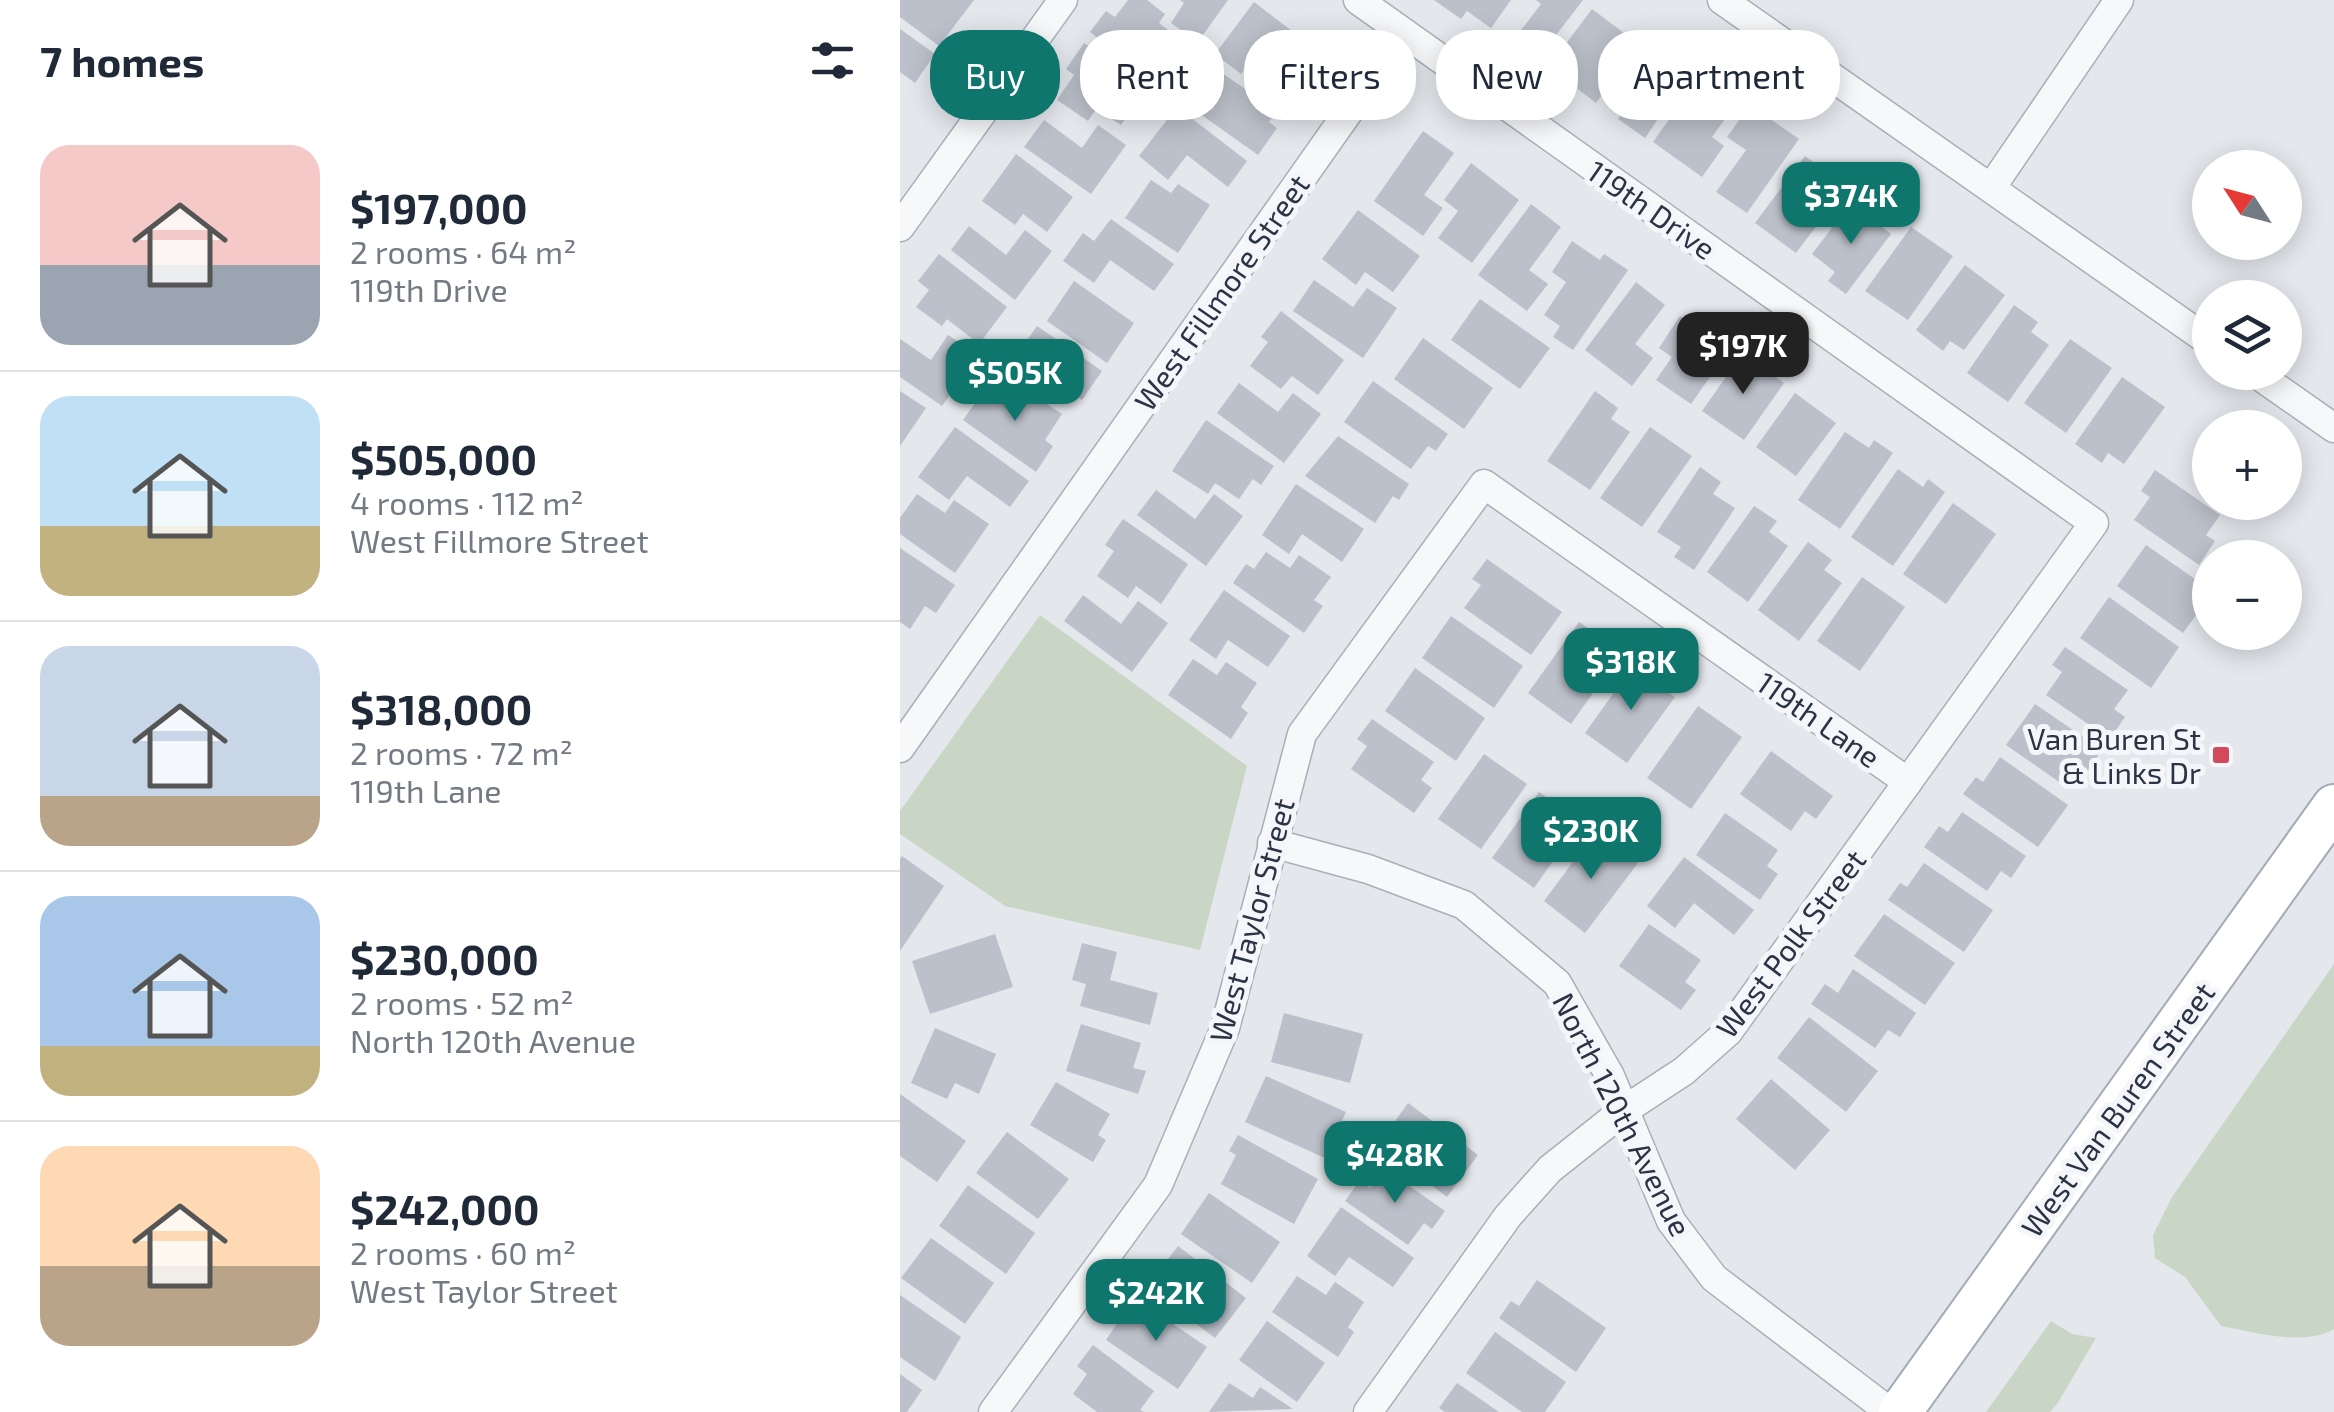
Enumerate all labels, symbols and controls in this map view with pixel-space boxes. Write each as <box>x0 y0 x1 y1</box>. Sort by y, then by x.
chip: Buy <box>930 30 1060 120</box>
chip: Rent <box>1080 30 1224 120</box>
chip: Filters <box>1244 30 1416 120</box>
chip: New <box>1436 30 1578 120</box>
chip: Apartment <box>1598 30 1840 120</box>
icon: filters <box>805 33 860 88</box>
text: 7 homes <box>40 35 204 85</box>
north arrow <box>2192 150 2302 260</box>
map controls <box>2192 150 2302 650</box>
street label: 119th Drive <box>1581 152 1723 266</box>
pin: $374K <box>1781 162 1921 247</box>
street label: West Fillmore Street <box>1126 167 1316 417</box>
text: $374K <box>1804 175 1898 213</box>
text: $197,000 <box>350 182 527 232</box>
icon: home <box>120 185 240 305</box>
text: 2 rooms · 64 m² <box>350 232 576 270</box>
text: 119th Drive <box>350 270 508 308</box>
button: layers <box>2192 280 2302 390</box>
pin: $197K <box>1673 312 1813 397</box>
text: $197K <box>1699 325 1787 363</box>
pin: $505K <box>945 339 1085 424</box>
text: $505K <box>968 352 1062 390</box>
button: + <box>2192 410 2302 520</box>
text: $505,000 <box>350 433 537 483</box>
icon: home <box>120 436 240 556</box>
text: 4 rooms · 112 m² <box>350 483 584 521</box>
text: West Fillmore Street <box>350 521 649 559</box>
button: − <box>2192 540 2302 650</box>
pin: $318K <box>1561 628 1701 713</box>
text: $318K <box>1586 641 1676 679</box>
street label: 119th Lane <box>1751 664 1887 774</box>
text: $318,000 <box>350 683 532 733</box>
icon: home <box>120 686 240 806</box>
place label: Van Buren St & Links Dr <box>2027 720 2201 790</box>
text: 2 rooms · 72 m² <box>350 733 573 771</box>
marker: Van Buren St & Links Dr <box>2210 744 2232 766</box>
text: 119th Lane <box>350 771 502 809</box>
street label: West Taylor Street <box>1201 794 1301 1046</box>
pin: $230K <box>1521 797 1661 882</box>
text: $230K <box>1543 810 1639 848</box>
street label: West Polk Street <box>1708 842 1872 1044</box>
text: $230,000 <box>350 933 539 983</box>
icon: home <box>120 936 240 1056</box>
street label: West Van Buren Street <box>2013 975 2221 1243</box>
text: 2 rooms · 52 m² <box>350 983 574 1021</box>
street label: North 120th Avenue <box>1546 986 1700 1242</box>
text: North 120th Avenue <box>350 1021 636 1059</box>
pin: $428K <box>1325 1121 1465 1206</box>
text: $428K <box>1346 1134 1444 1172</box>
text: $242,000 <box>350 1183 540 1233</box>
icon: home <box>120 1186 240 1306</box>
text: 2 rooms · 60 m² <box>350 1233 576 1271</box>
pin: $242K <box>1086 1259 1226 1344</box>
text: West Taylor Street <box>350 1271 618 1309</box>
text: $242K <box>1108 1272 1204 1310</box>

